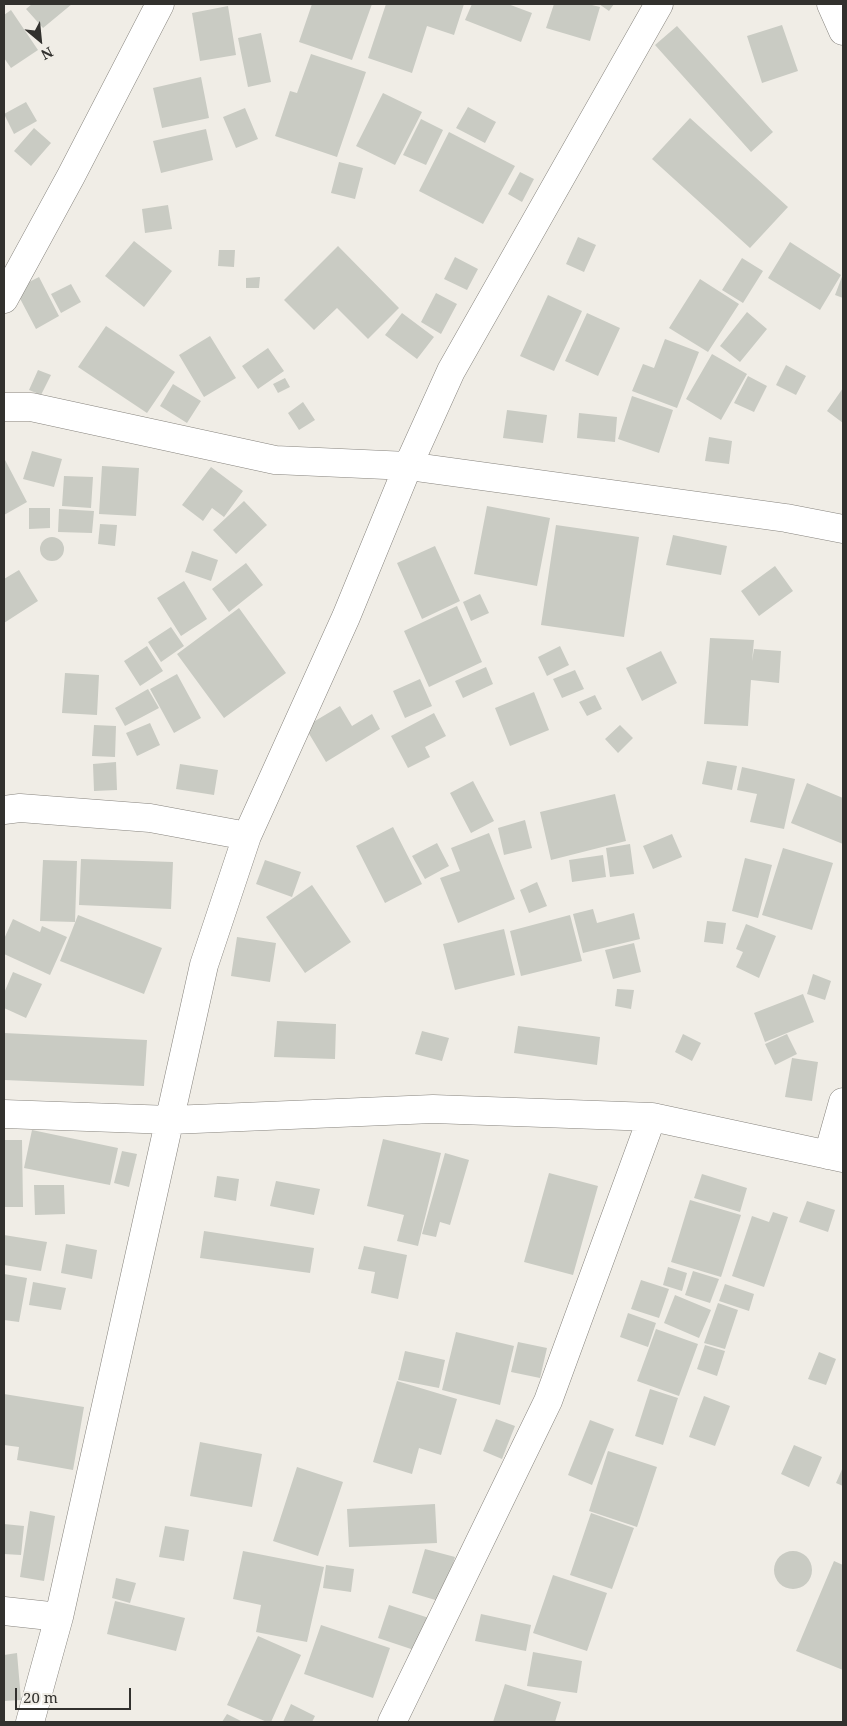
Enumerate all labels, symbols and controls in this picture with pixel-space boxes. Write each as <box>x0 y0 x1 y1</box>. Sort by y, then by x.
north arrow <box>15 15 65 65</box>
text: N <box>38 43 57 65</box>
scale bar <box>18 1678 134 1710</box>
text: 20 m <box>23 1687 58 1707</box>

